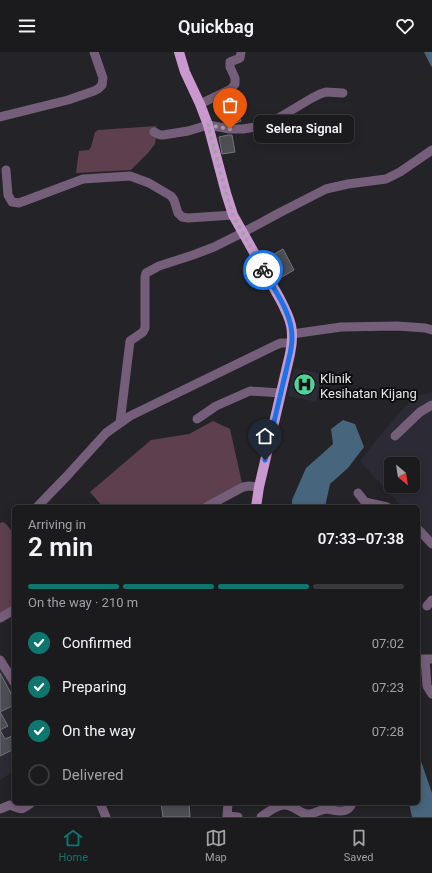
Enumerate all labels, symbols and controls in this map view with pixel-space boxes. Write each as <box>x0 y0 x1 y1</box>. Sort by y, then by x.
icon: menu <box>16 15 38 37</box>
icon: heart <box>394 15 416 37</box>
text: Quickbag <box>178 16 254 37</box>
pin <box>213 88 247 129</box>
icon: bag <box>219 94 241 116</box>
callout: Selera Signal <box>254 115 354 143</box>
text: Selera Signal <box>266 121 342 136</box>
courier <box>243 250 283 290</box>
icon: bike <box>252 259 274 281</box>
place label: Klinik Kesihatan Kijang <box>320 371 417 401</box>
hospital icon: Klinik Kesihatan Kijang <box>292 372 318 398</box>
pin <box>248 419 282 460</box>
icon: home <box>254 425 276 447</box>
north arrow <box>384 457 420 493</box>
map controls <box>384 457 420 493</box>
text: Arriving in <box>28 517 86 532</box>
text: 07:33–07:38 <box>318 530 404 548</box>
text: 2 min <box>28 532 93 562</box>
text: On the way · 210 m <box>28 595 138 610</box>
icon: check <box>28 632 50 654</box>
text: Confirmed <box>62 634 132 652</box>
text: 07:02 <box>372 636 404 651</box>
icon: check <box>28 676 50 698</box>
text: Preparing <box>62 678 126 696</box>
text: 07:23 <box>372 680 404 695</box>
icon: check <box>28 720 50 742</box>
text: On the way <box>62 722 136 740</box>
text: 07:28 <box>372 724 404 739</box>
text: Delivered <box>62 766 124 784</box>
tab: Home <box>58 827 88 864</box>
tab: Map <box>205 827 227 864</box>
tab: Saved <box>344 827 374 864</box>

